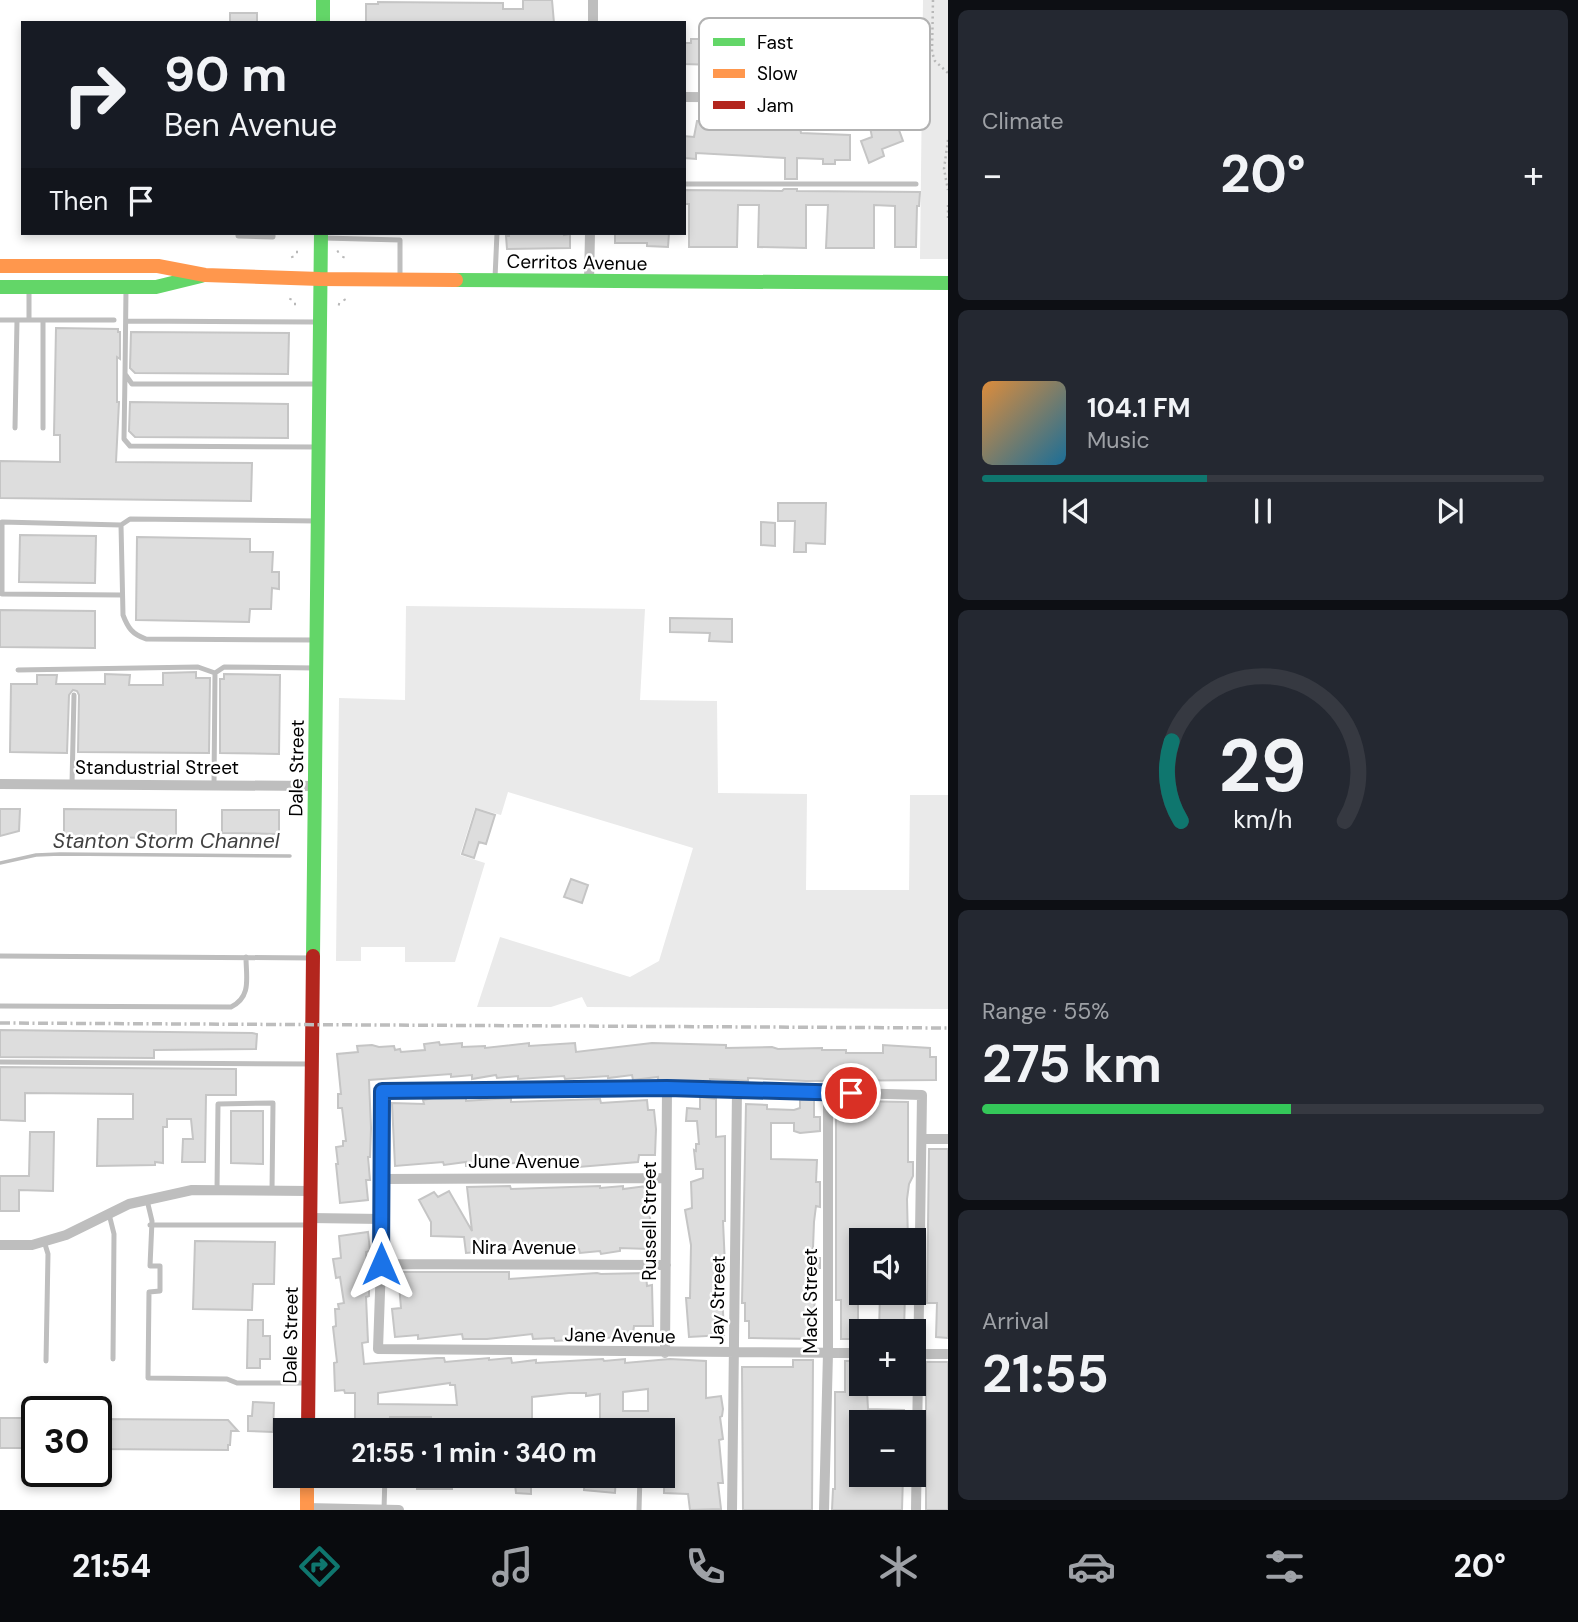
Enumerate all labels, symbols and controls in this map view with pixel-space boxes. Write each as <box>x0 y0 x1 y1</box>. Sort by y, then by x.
legend <box>699 18 930 130</box>
text: Fast <box>757 30 793 55</box>
text: 90 m <box>164 42 287 106</box>
icon: right <box>49 49 140 140</box>
text: Slow <box>757 61 798 86</box>
text: Jam <box>757 93 794 118</box>
text: Ben Avenue <box>164 104 337 146</box>
text: Climate <box>982 106 1064 136</box>
text: 20° <box>1220 140 1306 208</box>
text: − <box>982 150 1003 200</box>
text: + <box>1523 150 1544 200</box>
icon: arrive <box>122 182 160 220</box>
text: Then <box>49 184 108 218</box>
street label: Cerritos Avenue <box>506 249 648 276</box>
text: 104.1 FM <box>1087 391 1190 425</box>
text: Music <box>1087 425 1150 455</box>
icon: previous <box>1057 492 1095 530</box>
icon: pause <box>1244 492 1282 530</box>
icon: next <box>1431 492 1469 530</box>
street label: Dale Street <box>283 719 310 817</box>
text: 29 <box>1219 719 1307 814</box>
street label: Standustrial Street <box>75 755 239 780</box>
text: km/h <box>1233 803 1293 836</box>
water label: Stanton Storm Channel <box>53 827 280 855</box>
text: Range · 55% <box>982 996 1109 1026</box>
text: 275 km <box>982 1030 1162 1098</box>
pin <box>821 1063 881 1123</box>
icon: arrive <box>832 1074 870 1112</box>
street label: June Avenue <box>468 1149 580 1174</box>
street label: Russell Street <box>637 1161 662 1281</box>
position arrow <box>344 1227 418 1301</box>
map controls <box>849 1228 926 1487</box>
button: sound <box>849 1228 926 1305</box>
street label: Nira Avenue <box>472 1235 576 1260</box>
street label: Mack Street <box>798 1248 823 1354</box>
street label: Jay Street <box>704 1255 731 1345</box>
street label: Dale Street <box>277 1286 304 1384</box>
text: Arrival <box>982 1306 1049 1336</box>
button: + <box>849 1319 926 1396</box>
street label: Jane Avenue <box>564 1322 676 1349</box>
text: 21:55 <box>982 1340 1109 1408</box>
speed limit sign: 30 <box>21 1396 112 1487</box>
button: − <box>849 1410 926 1487</box>
text: 21:55 · 1 min · 340 m <box>351 1436 597 1470</box>
icon: directions <box>295 1542 344 1591</box>
icon: music <box>488 1542 537 1591</box>
icon: phone <box>681 1542 730 1591</box>
icon: climate <box>874 1542 923 1591</box>
icon: car <box>1067 1542 1116 1591</box>
icon: filters <box>1260 1542 1309 1591</box>
text: 21:54 <box>72 1545 151 1587</box>
text: 20° <box>1453 1545 1506 1587</box>

